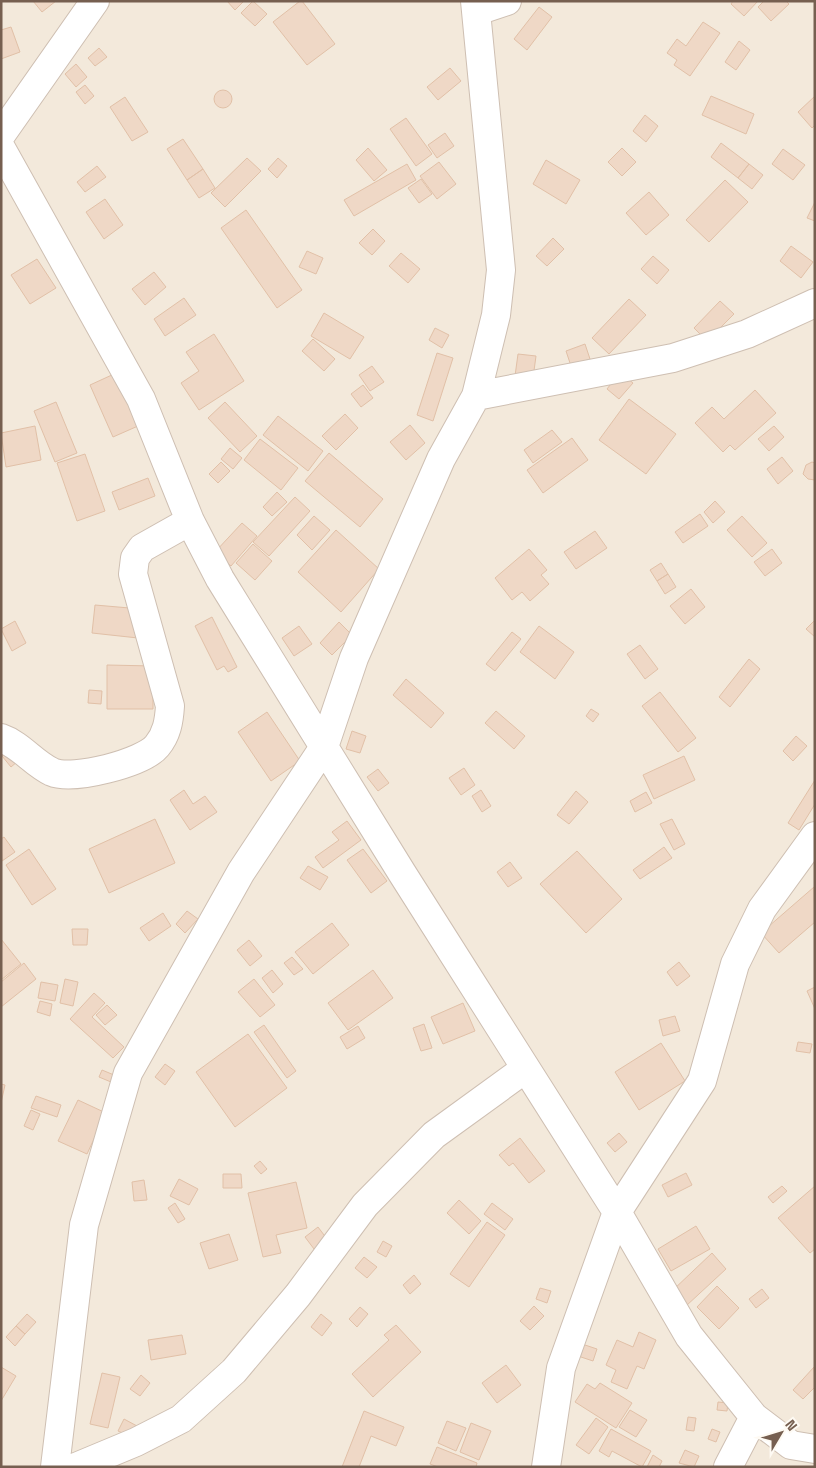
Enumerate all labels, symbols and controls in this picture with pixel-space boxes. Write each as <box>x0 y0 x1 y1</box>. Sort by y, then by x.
north arrow <box>756 1408 806 1458</box>
text: N <box>781 1416 801 1434</box>

